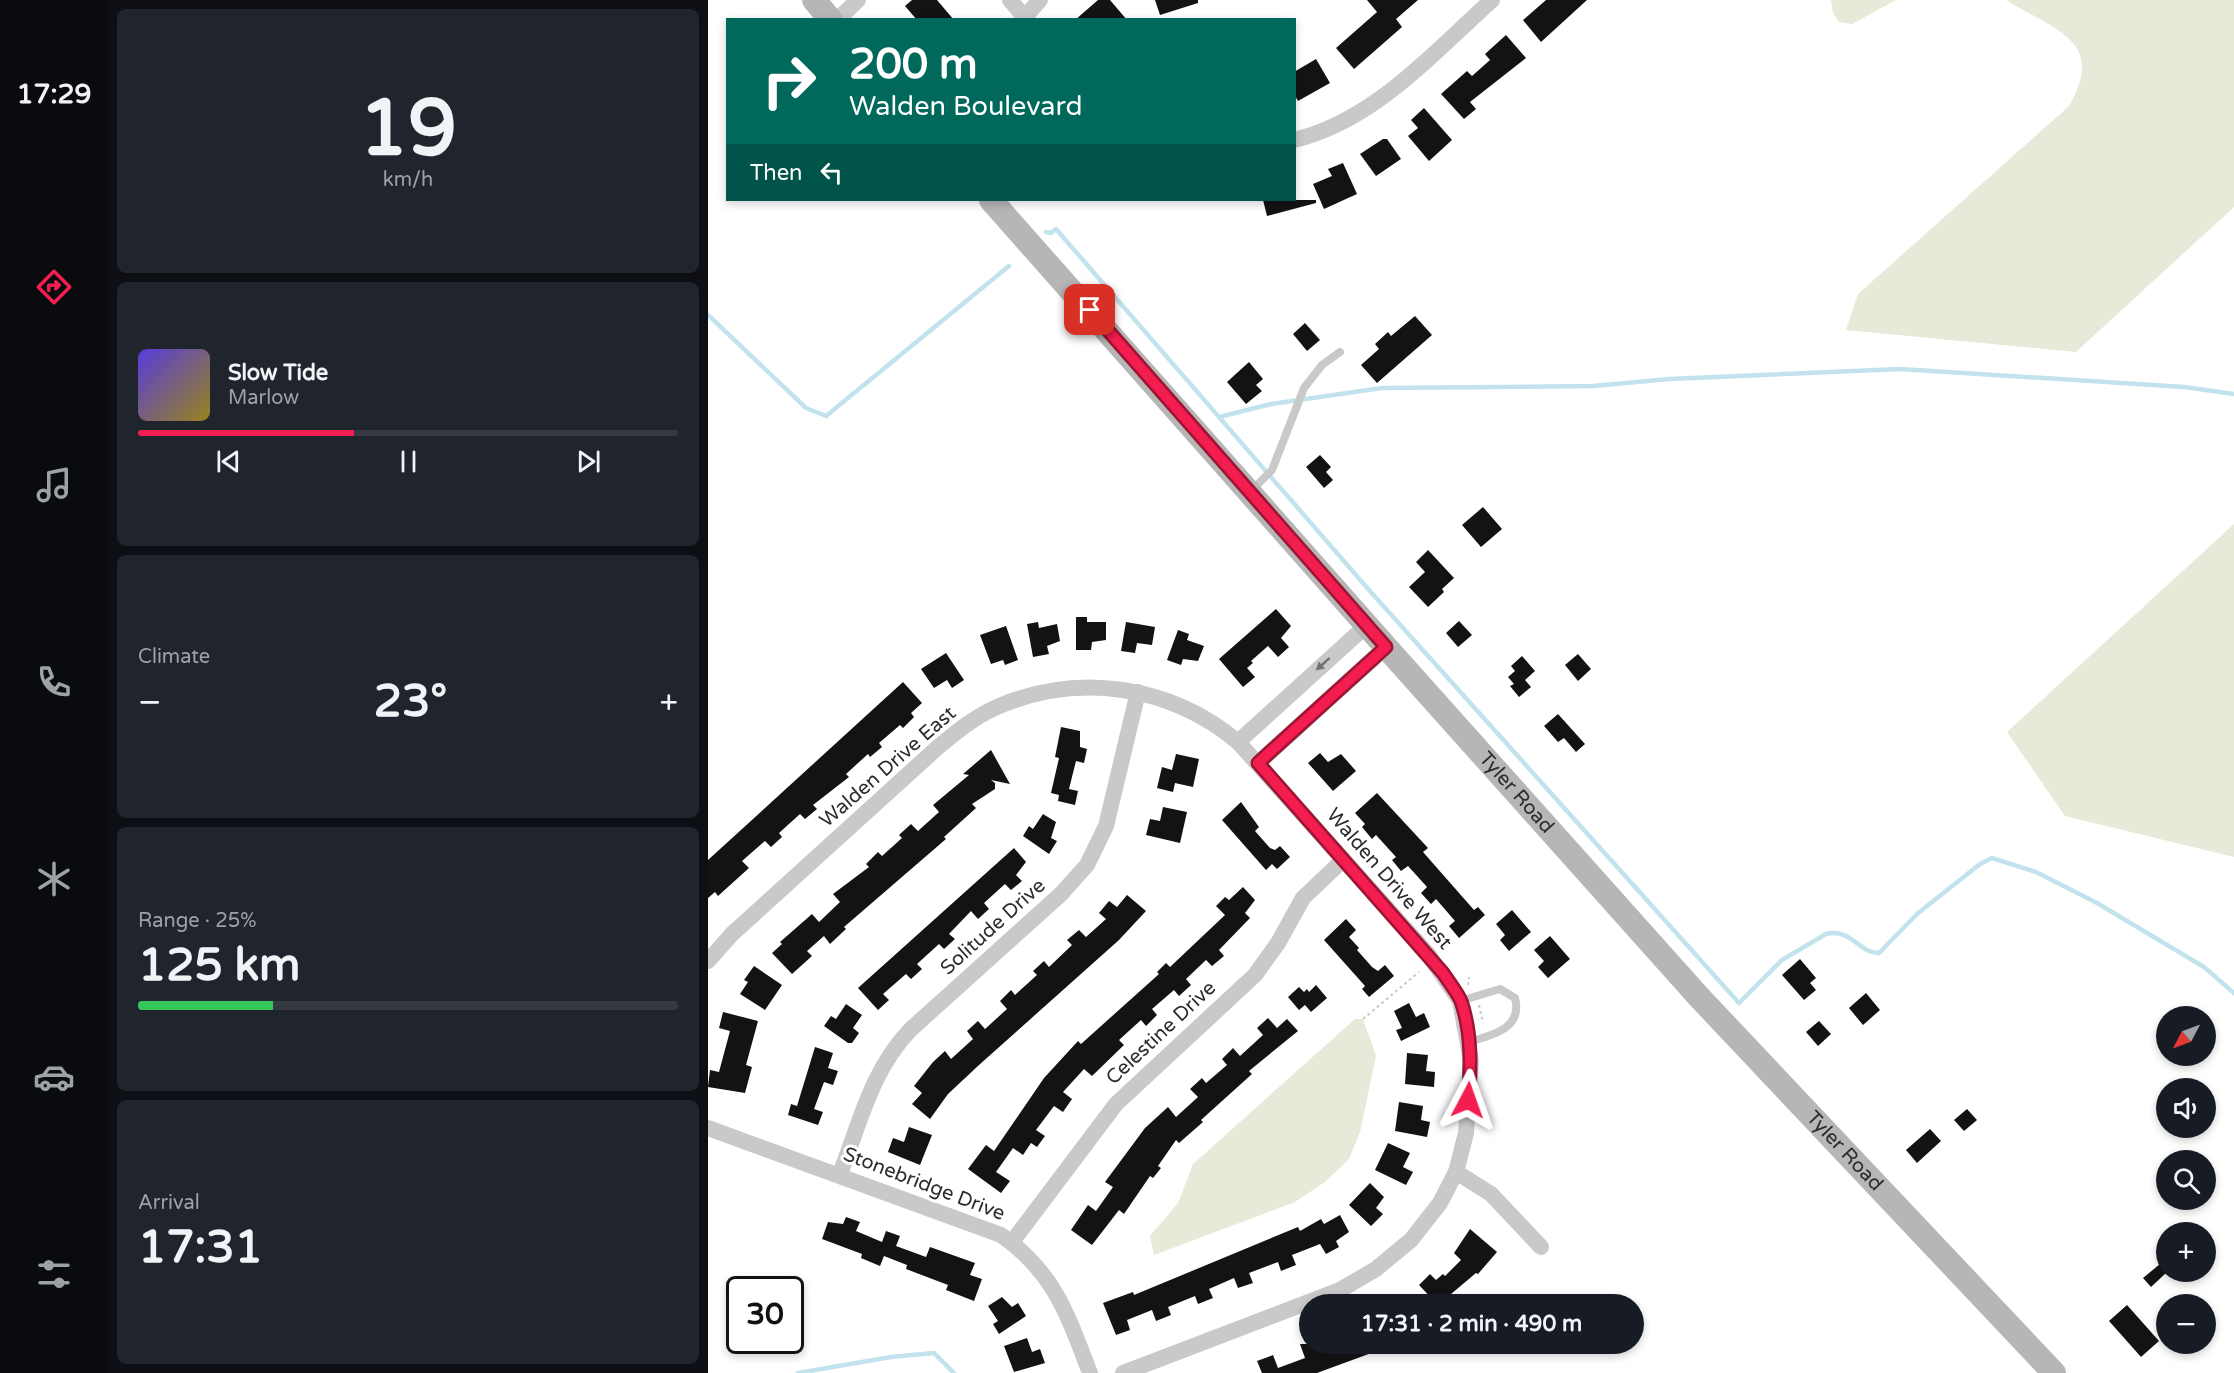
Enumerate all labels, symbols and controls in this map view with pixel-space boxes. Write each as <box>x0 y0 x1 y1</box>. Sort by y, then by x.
text: 200 m <box>849 39 978 90</box>
icon: right <box>750 42 828 120</box>
text: 17:29 <box>17 78 91 111</box>
text: 19 <box>359 82 457 176</box>
text: Walden Boulevard <box>849 90 1083 123</box>
icon: left <box>815 156 848 189</box>
text: Then <box>750 160 803 186</box>
text: km/h <box>383 168 433 192</box>
icon: directions <box>33 266 75 308</box>
pin <box>1064 284 1115 335</box>
icon: arrive <box>1073 293 1106 326</box>
text: Slow Tide <box>228 360 328 386</box>
text: Marlow <box>228 386 299 410</box>
icon: previous <box>212 445 245 478</box>
icon: pause <box>392 445 425 478</box>
icon: next <box>572 445 605 478</box>
icon: music <box>33 464 75 506</box>
text: Climate <box>138 645 210 669</box>
one-way arrow <box>1316 657 1331 670</box>
icon: phone <box>33 661 75 703</box>
text: 23° <box>374 675 447 729</box>
text: − <box>138 683 162 722</box>
text: + <box>659 683 678 722</box>
street label: Walden Drive East <box>815 701 961 833</box>
street label: Tyler Road <box>1474 747 1559 838</box>
street label: Walden Drive West <box>1321 803 1457 955</box>
icon: climate <box>33 858 75 900</box>
street label: Solitude Drive <box>936 874 1050 980</box>
text: Range · 25% <box>138 909 257 933</box>
text: 125 km <box>138 939 300 993</box>
street label: Celestine Drive <box>1101 976 1221 1090</box>
north arrow <box>2156 1006 2216 1066</box>
map controls <box>2156 1006 2216 1354</box>
icon: car <box>33 1056 75 1098</box>
position arrow <box>1436 1068 1500 1132</box>
button: sound <box>2156 1078 2216 1138</box>
street label: Tyler Road <box>1801 1106 1888 1196</box>
street label: Stonebridge Drive <box>840 1142 1008 1226</box>
button: search <box>2156 1150 2216 1210</box>
text: Arrival <box>138 1191 200 1215</box>
text: 17:31 <box>138 1221 263 1275</box>
button: + <box>2156 1222 2216 1282</box>
icon: filters <box>33 1253 75 1295</box>
speed limit sign: 30 <box>726 1276 804 1354</box>
button: − <box>2156 1294 2216 1354</box>
text: 17:31 · 2 min · 490 m <box>1361 1311 1582 1337</box>

